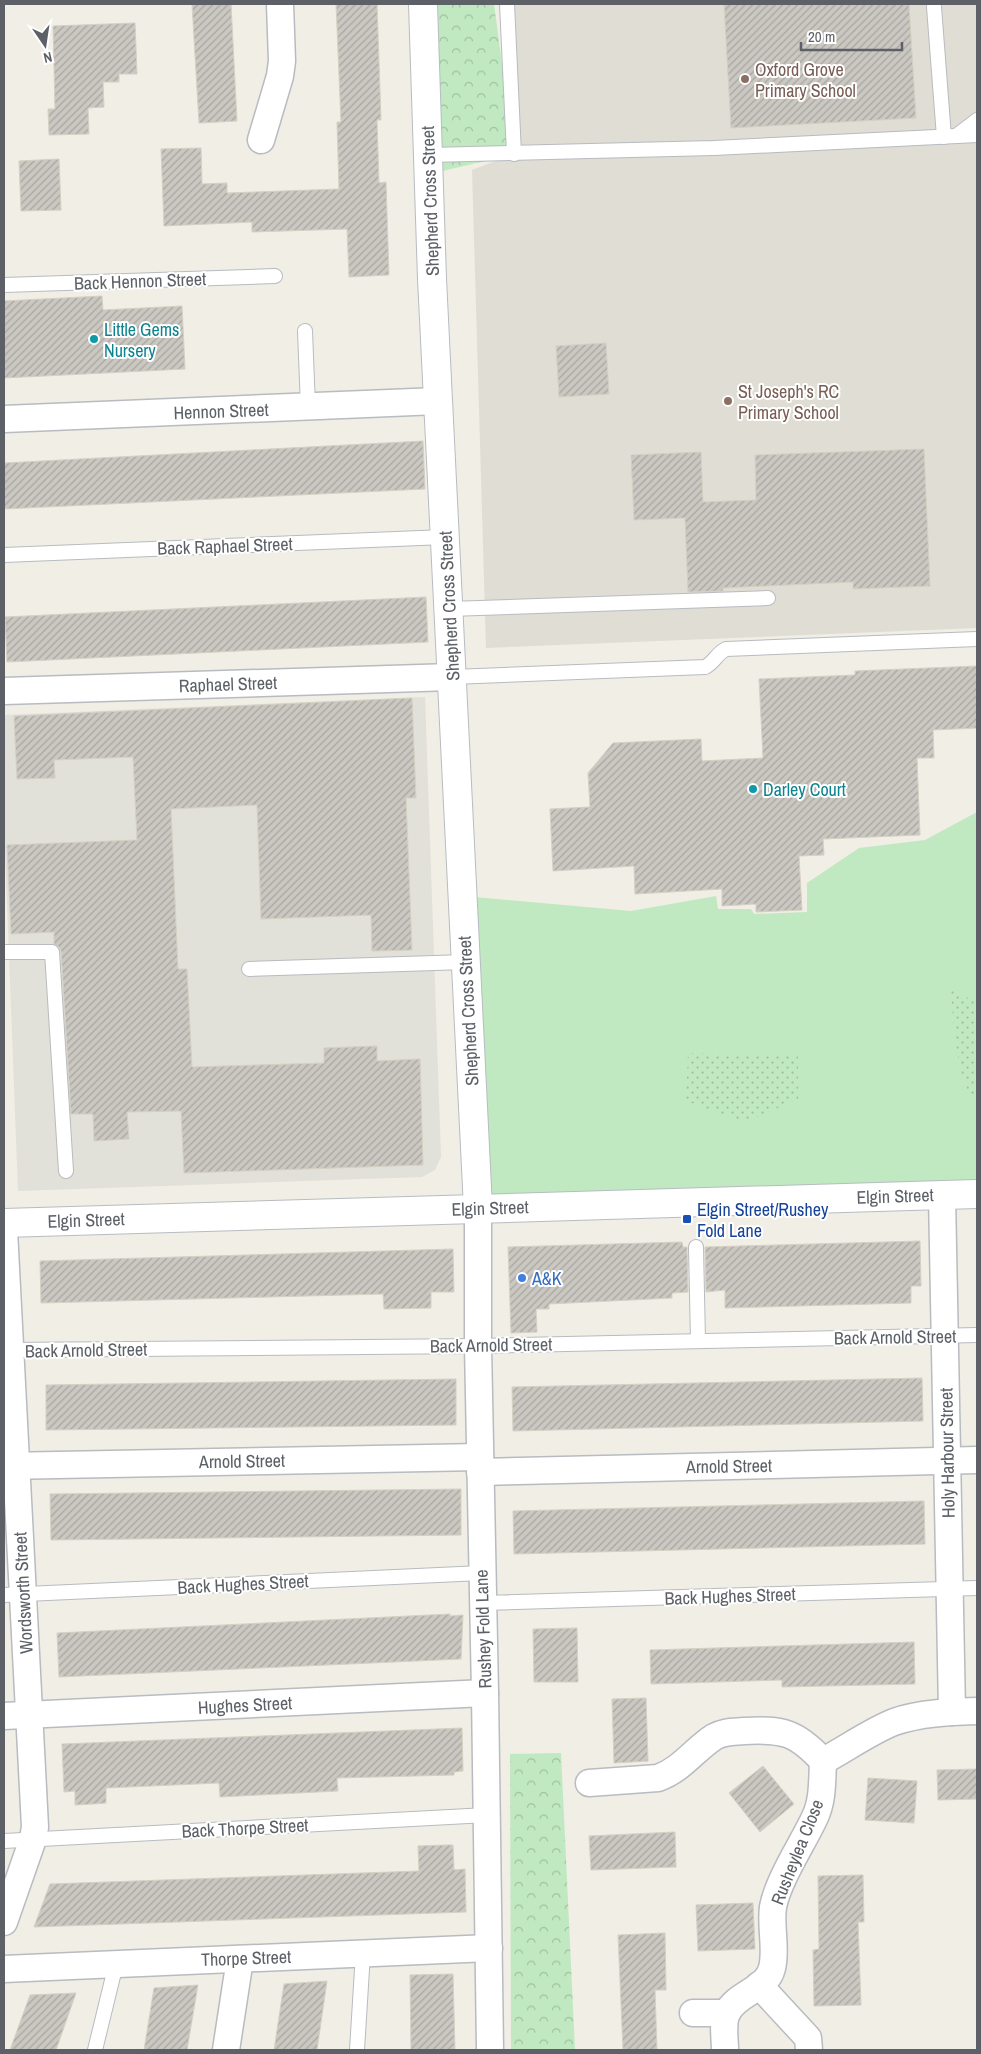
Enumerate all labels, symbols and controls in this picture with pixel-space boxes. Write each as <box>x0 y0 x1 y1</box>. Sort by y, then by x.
north arrow <box>20 20 70 70</box>
scale bar <box>801 20 902 52</box>
text: 20 m <box>808 26 835 47</box>
text: N <box>42 48 54 67</box>
place label: Oxford Grove Primary School <box>755 57 856 103</box>
marker: Oxford Grove Primary School <box>739 73 751 85</box>
street label: Shepherd Cross Street <box>415 126 445 276</box>
street label: Back Hennon Street <box>74 266 206 296</box>
place label: Little Gems Nursery <box>104 317 179 363</box>
marker: Little Gems Nursery <box>88 333 100 345</box>
place label: St Joseph's RC Primary School <box>738 379 839 425</box>
marker: St Joseph's RC Primary School <box>722 395 734 407</box>
street label: Hennon Street <box>173 397 269 425</box>
street label: Shepherd Cross Street <box>433 530 465 682</box>
street label: Back Raphael Street <box>157 531 293 561</box>
street label: Raphael Street <box>178 670 278 698</box>
place label: Darley Court <box>763 777 846 802</box>
marker: Darley Court <box>747 783 759 795</box>
street label: Shepherd Cross Street <box>452 935 484 1087</box>
street label: Elgin Street <box>856 1182 934 1210</box>
street label: Elgin Street <box>451 1194 529 1222</box>
place label: Elgin Street/Rushey Fold Lane <box>697 1197 829 1243</box>
street label: Elgin Street <box>47 1206 125 1234</box>
marker: Elgin Street/Rushey Fold Lane <box>681 1213 693 1225</box>
place label: A&K <box>531 1266 562 1291</box>
marker: A&K <box>516 1272 528 1284</box>
street label: Back Arnold Street <box>834 1323 956 1351</box>
street label: Back Arnold Street <box>430 1331 552 1359</box>
street label: Back Arnold Street <box>25 1336 147 1364</box>
street label: Holy Harbour Street <box>933 1388 961 1518</box>
street label: Arnold Street <box>198 1448 285 1474</box>
street label: Arnold Street <box>685 1453 772 1479</box>
street label: Wordsworth Street <box>7 1531 39 1655</box>
street label: Back Hughes Street <box>177 1568 309 1600</box>
street label: Rushey Fold Lane <box>468 1569 498 1689</box>
street label: Back Hughes Street <box>664 1581 796 1611</box>
street label: Hughes Street <box>197 1690 293 1720</box>
street label: Rusheylea Close <box>765 1796 829 1908</box>
street label: Back Thorpe Street <box>181 1812 309 1844</box>
street label: Thorpe Street <box>200 1944 292 1972</box>

